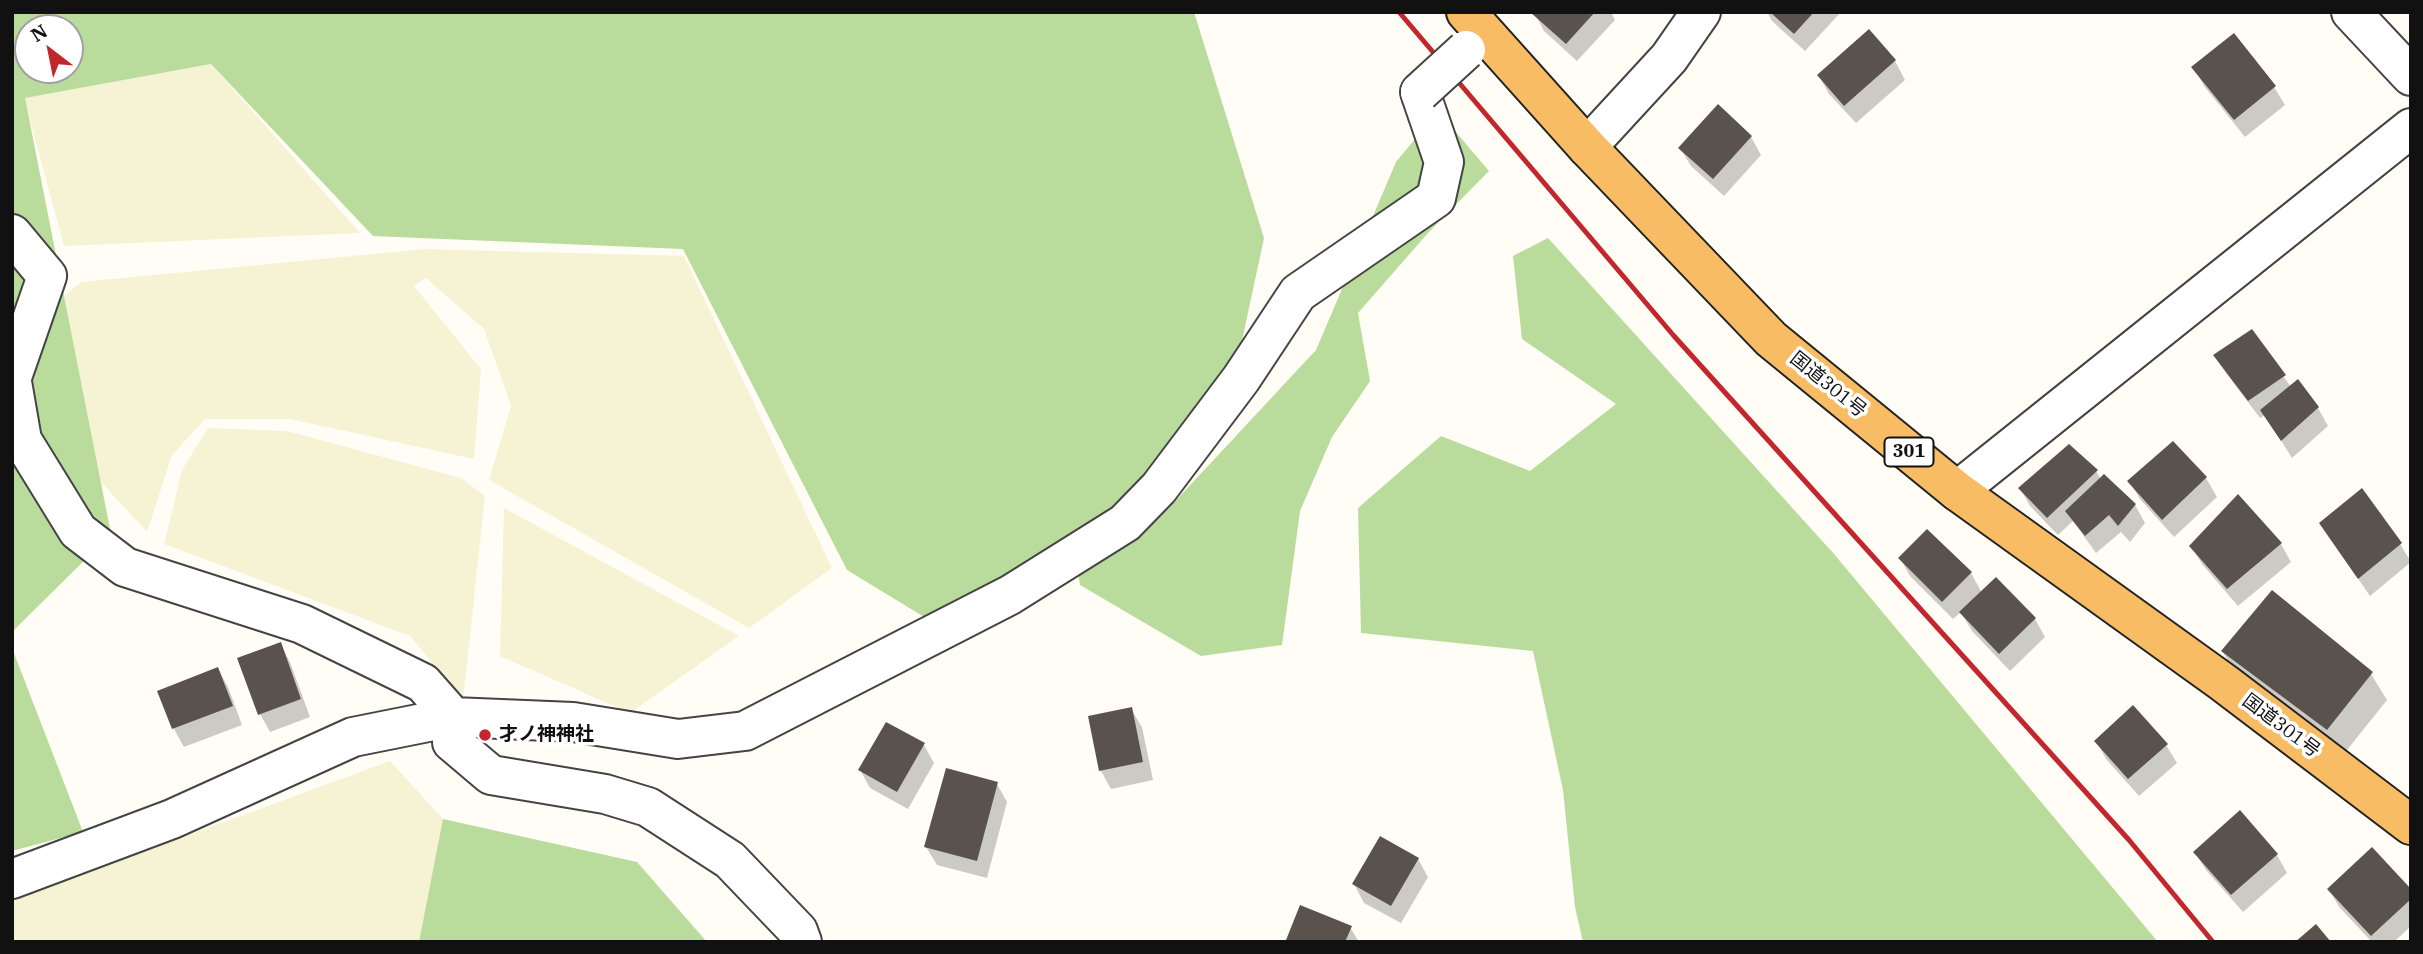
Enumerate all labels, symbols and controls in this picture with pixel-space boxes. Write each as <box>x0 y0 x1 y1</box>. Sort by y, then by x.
north arrow <box>14 14 84 84</box>
text: N <box>26 19 52 47</box>
street label: 国道301号 <box>1785 347 1871 423</box>
road number: 301 <box>1884 438 1934 466</box>
street label: 国道301号 <box>2238 689 2324 763</box>
place label: 才ノ神神社 <box>499 724 594 746</box>
marker: 才ノ神神社 <box>477 727 493 743</box>

